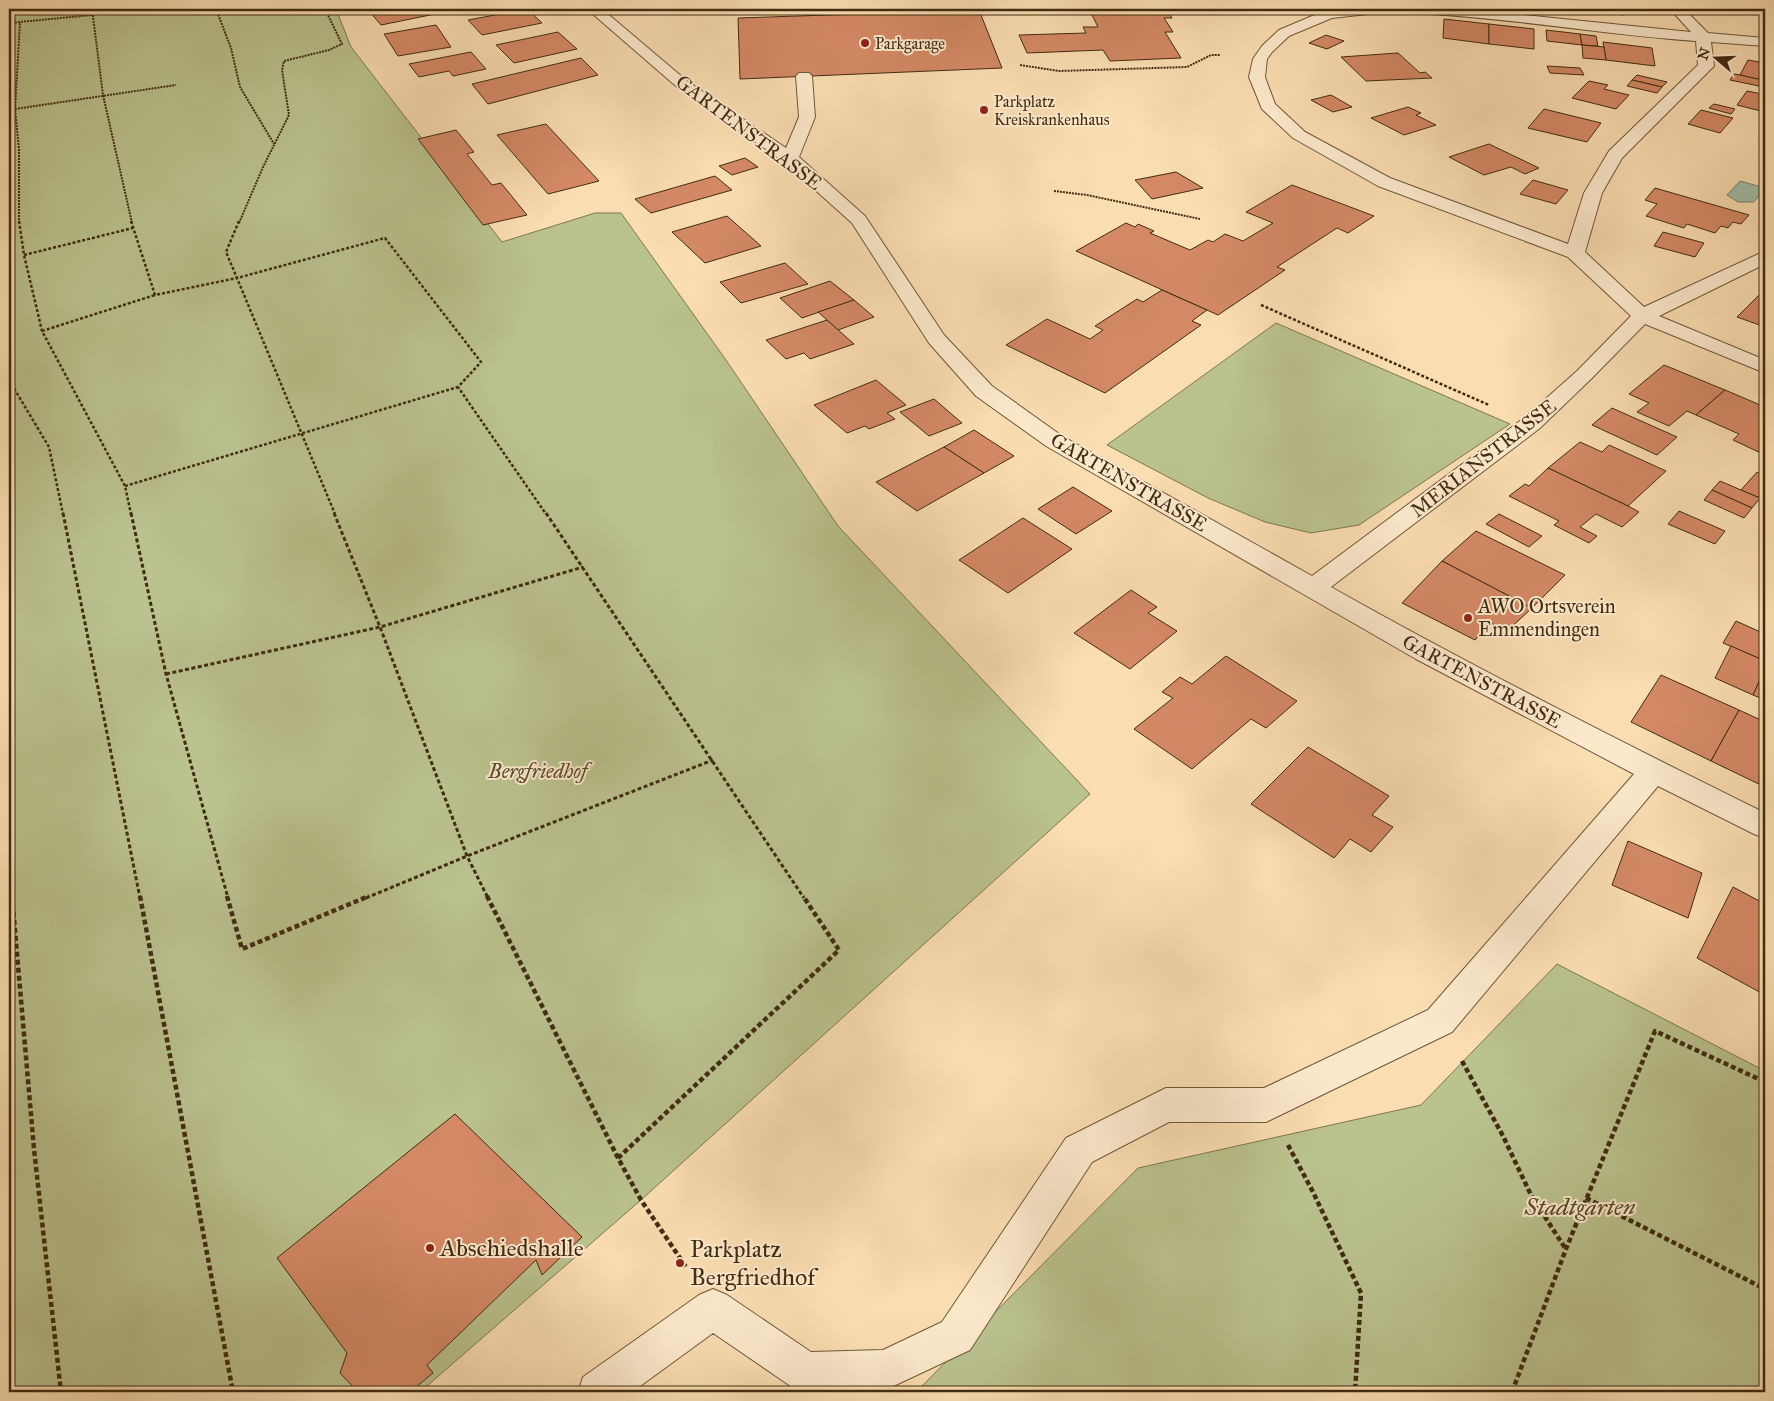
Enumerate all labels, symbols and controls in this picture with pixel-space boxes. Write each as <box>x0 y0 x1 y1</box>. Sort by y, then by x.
north arrow <box>1692 32 1742 82</box>
place label: Parkgarage <box>875 34 945 54</box>
marker: Parkgarage <box>859 37 871 49</box>
text: N <box>1694 45 1714 62</box>
street label: GARTENSTRASSE <box>671 69 827 195</box>
place label: Parkplatz Kreiskrankenhaus <box>994 92 1110 129</box>
marker: Parkplatz Kreiskrankenhaus <box>978 104 990 116</box>
street label: MERIANSTRASSE <box>1405 394 1561 522</box>
street label: GARTENSTRASSE <box>1046 427 1212 537</box>
place label: AWO Ortsverein Emmendingen <box>1477 594 1616 642</box>
marker: AWO Ortsverein Emmendingen <box>1462 612 1474 624</box>
street label: GARTENSTRASSE <box>1398 629 1566 733</box>
park label: Bergfriedhof <box>487 759 593 783</box>
park label: Stadtgarten <box>1523 1192 1636 1222</box>
place label: Abschiedshalle <box>439 1233 584 1263</box>
place label: Parkplatz Bergfriedhof <box>690 1234 819 1292</box>
marker: Abschiedshalle <box>424 1242 436 1254</box>
marker: Parkplatz Bergfriedhof <box>674 1257 686 1269</box>

